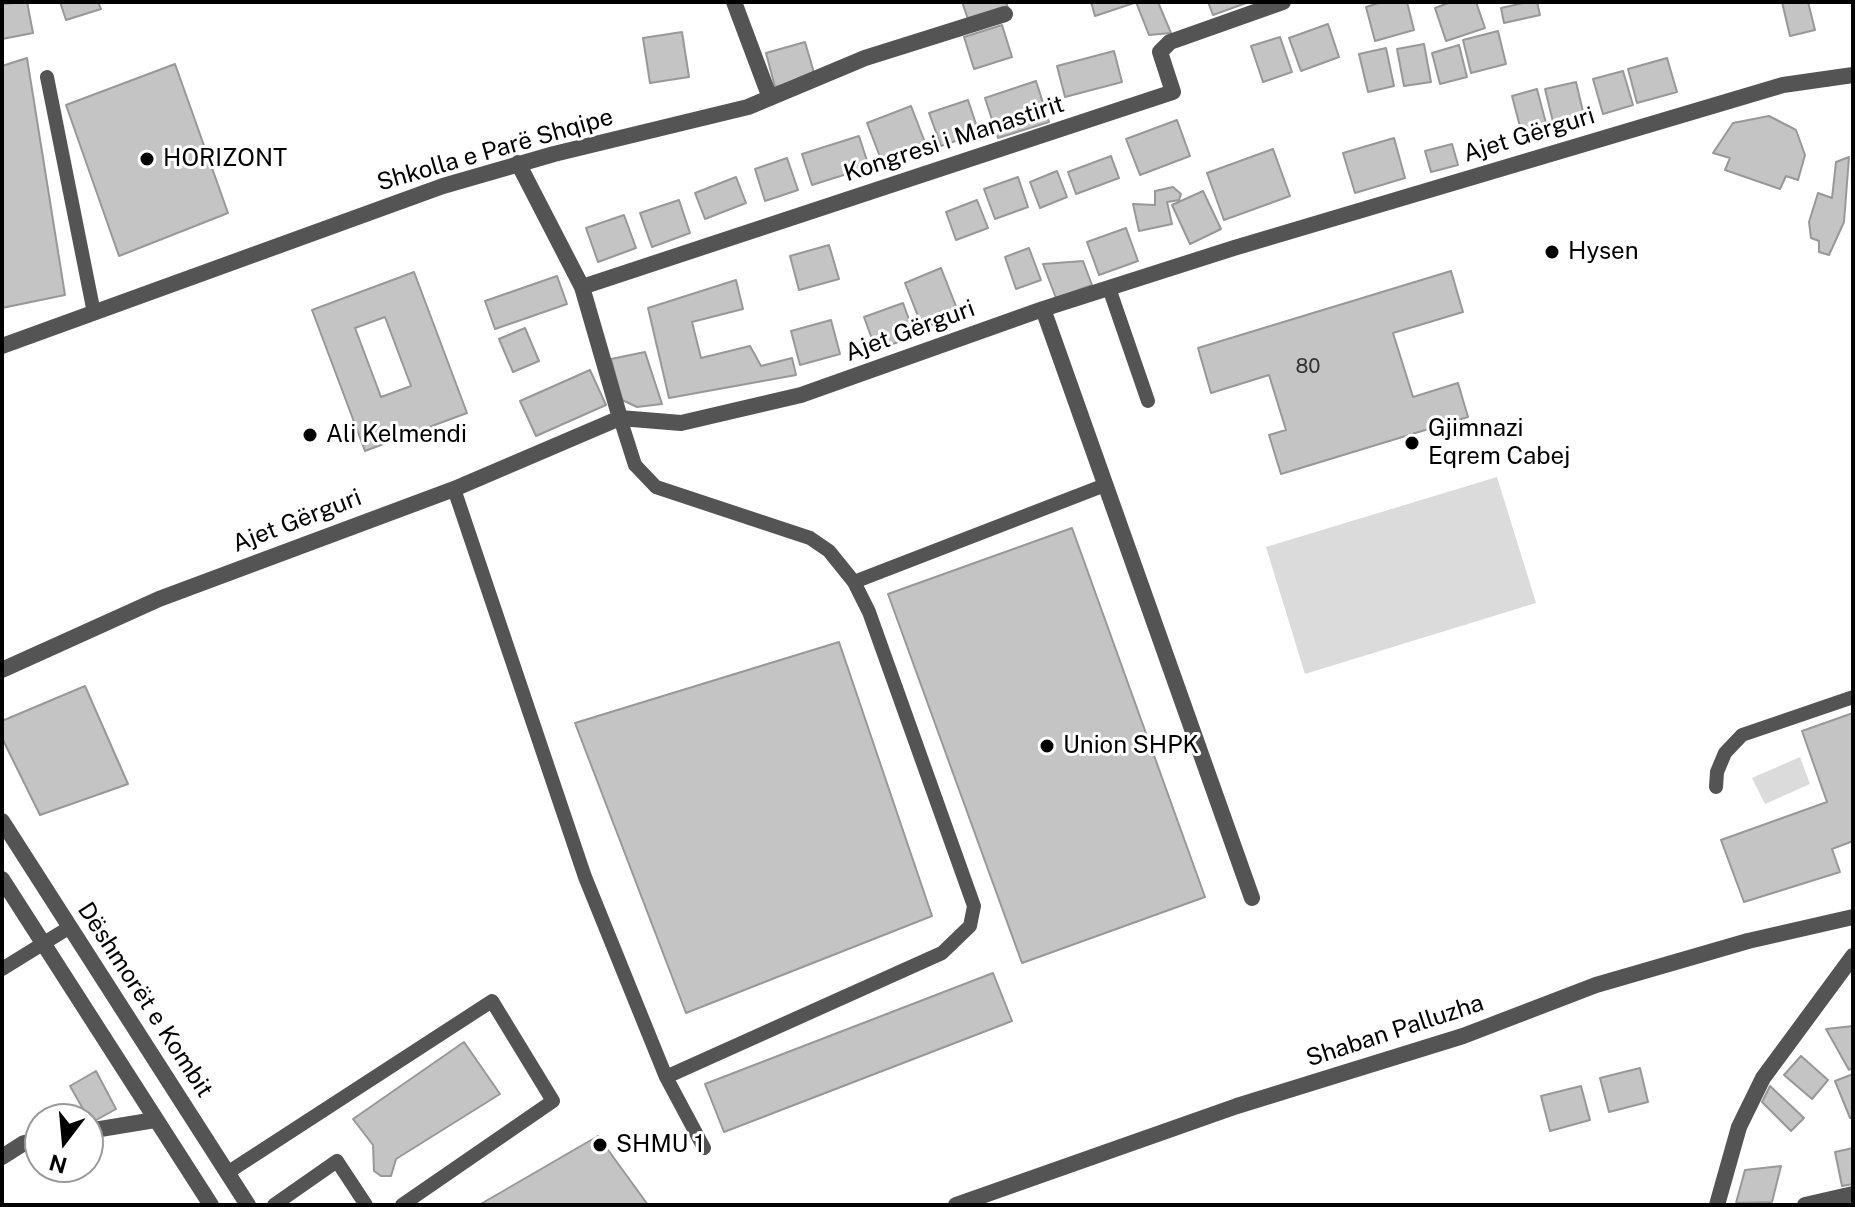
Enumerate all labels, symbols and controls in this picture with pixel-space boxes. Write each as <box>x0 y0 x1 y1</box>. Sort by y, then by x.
street label: Kongresi i Manastirit <box>840 90 1068 188</box>
street label: Ajet Gërguri <box>1460 101 1598 169</box>
street label: Shkolla e Parë Shqipe <box>374 102 616 198</box>
place label: HORIZONT <box>163 145 287 173</box>
marker: HORIZONT <box>138 150 156 168</box>
place label: Hysen <box>1568 238 1639 266</box>
marker: Hysen <box>1543 243 1561 261</box>
street label: Ajet Gërguri <box>841 294 979 368</box>
house number: 80 <box>1295 355 1321 379</box>
place label: Gjimnazi Eqrem Cabej <box>1428 415 1570 471</box>
place label: Ali Kelmendi <box>326 421 467 449</box>
marker: Ali Kelmendi <box>301 426 319 444</box>
marker: Gjimnazi Eqrem Cabej <box>1403 434 1421 452</box>
street label: Ajet Gërguri <box>228 483 366 559</box>
place label: Union SHPK <box>1063 732 1199 760</box>
marker: Union SHPK <box>1038 737 1056 755</box>
street label: Dëshmorët e Kombit <box>71 897 219 1103</box>
street label: Shaban Palluzha <box>1303 989 1487 1073</box>
north arrow <box>24 1103 104 1183</box>
place label: SHMU 1 <box>616 1131 704 1159</box>
marker: SHMU 1 <box>591 1136 609 1154</box>
text: N <box>46 1149 70 1179</box>

